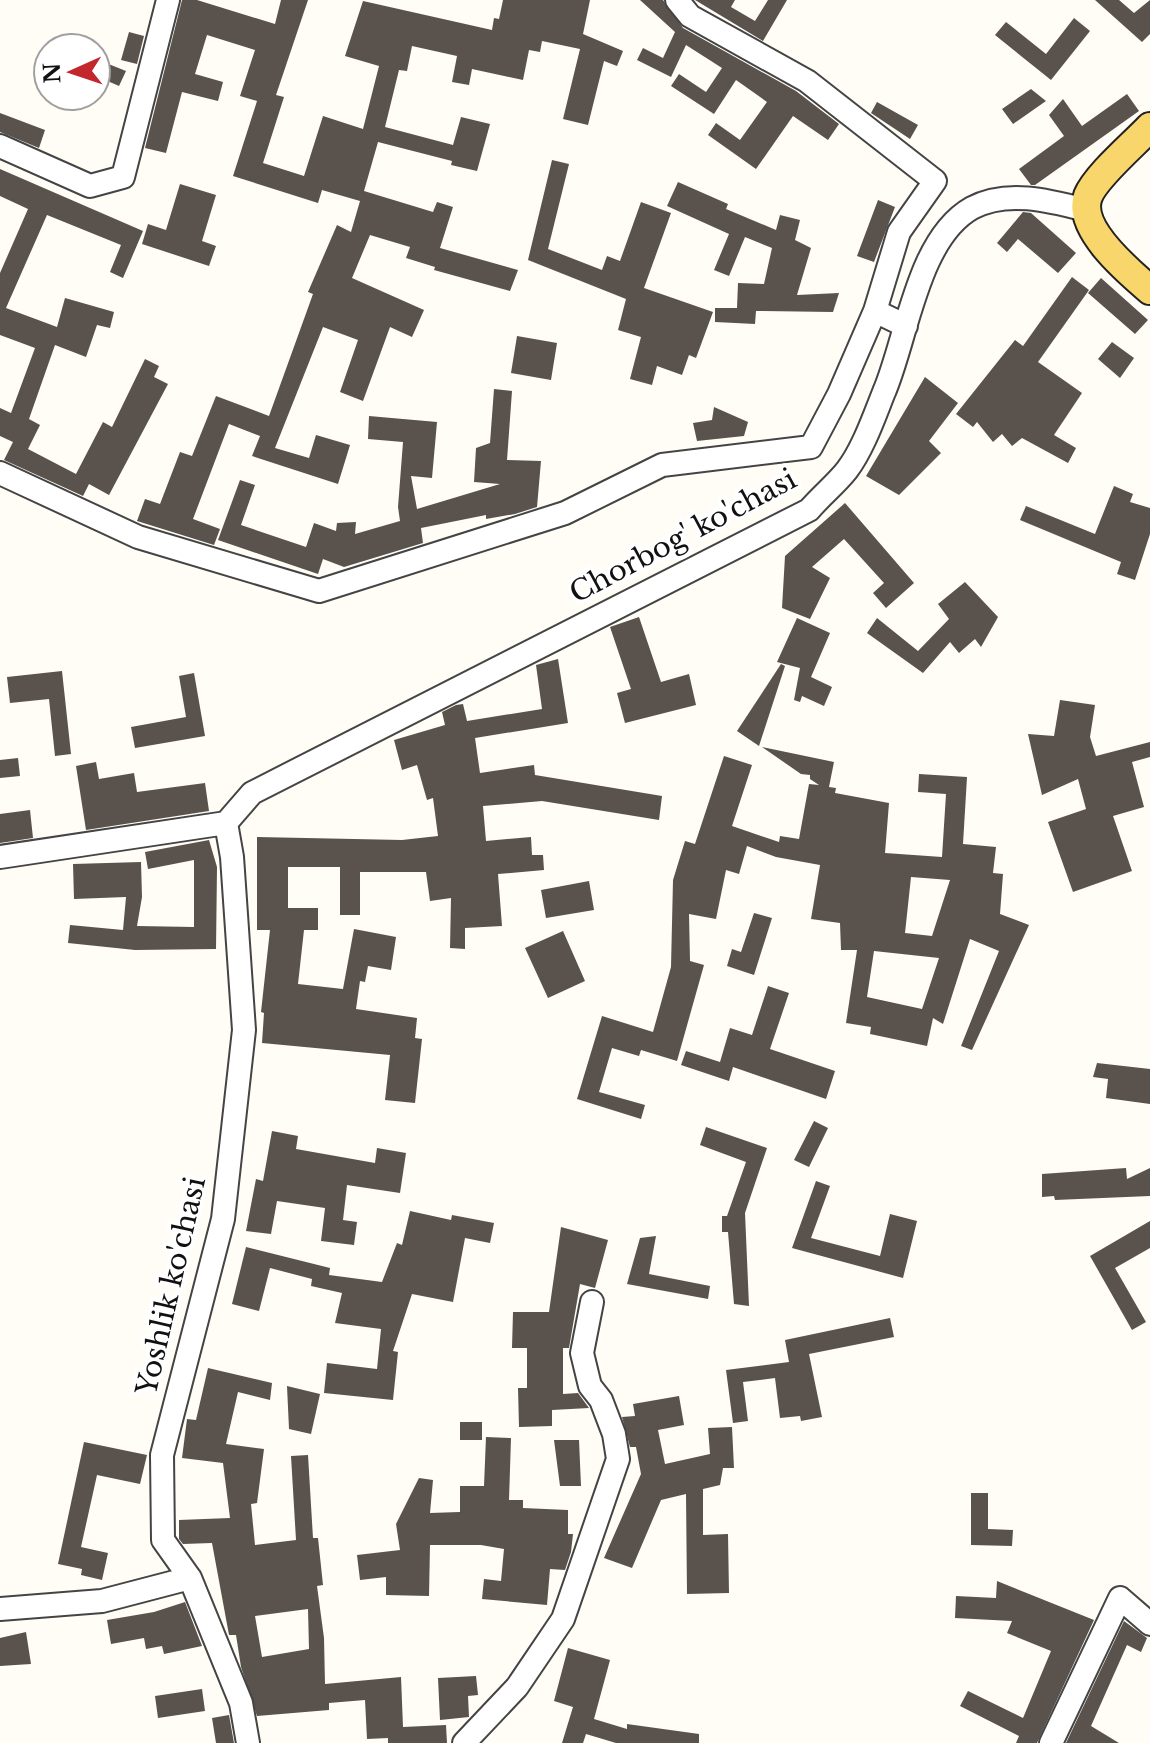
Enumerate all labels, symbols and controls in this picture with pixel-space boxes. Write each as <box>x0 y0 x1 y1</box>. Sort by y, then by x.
north arrow <box>32 32 112 112</box>
text: N <box>38 62 67 84</box>
street label: Chorbog' ko'chasi <box>564 461 802 611</box>
street label: Yoshlik ko'chasi <box>129 1173 213 1400</box>

